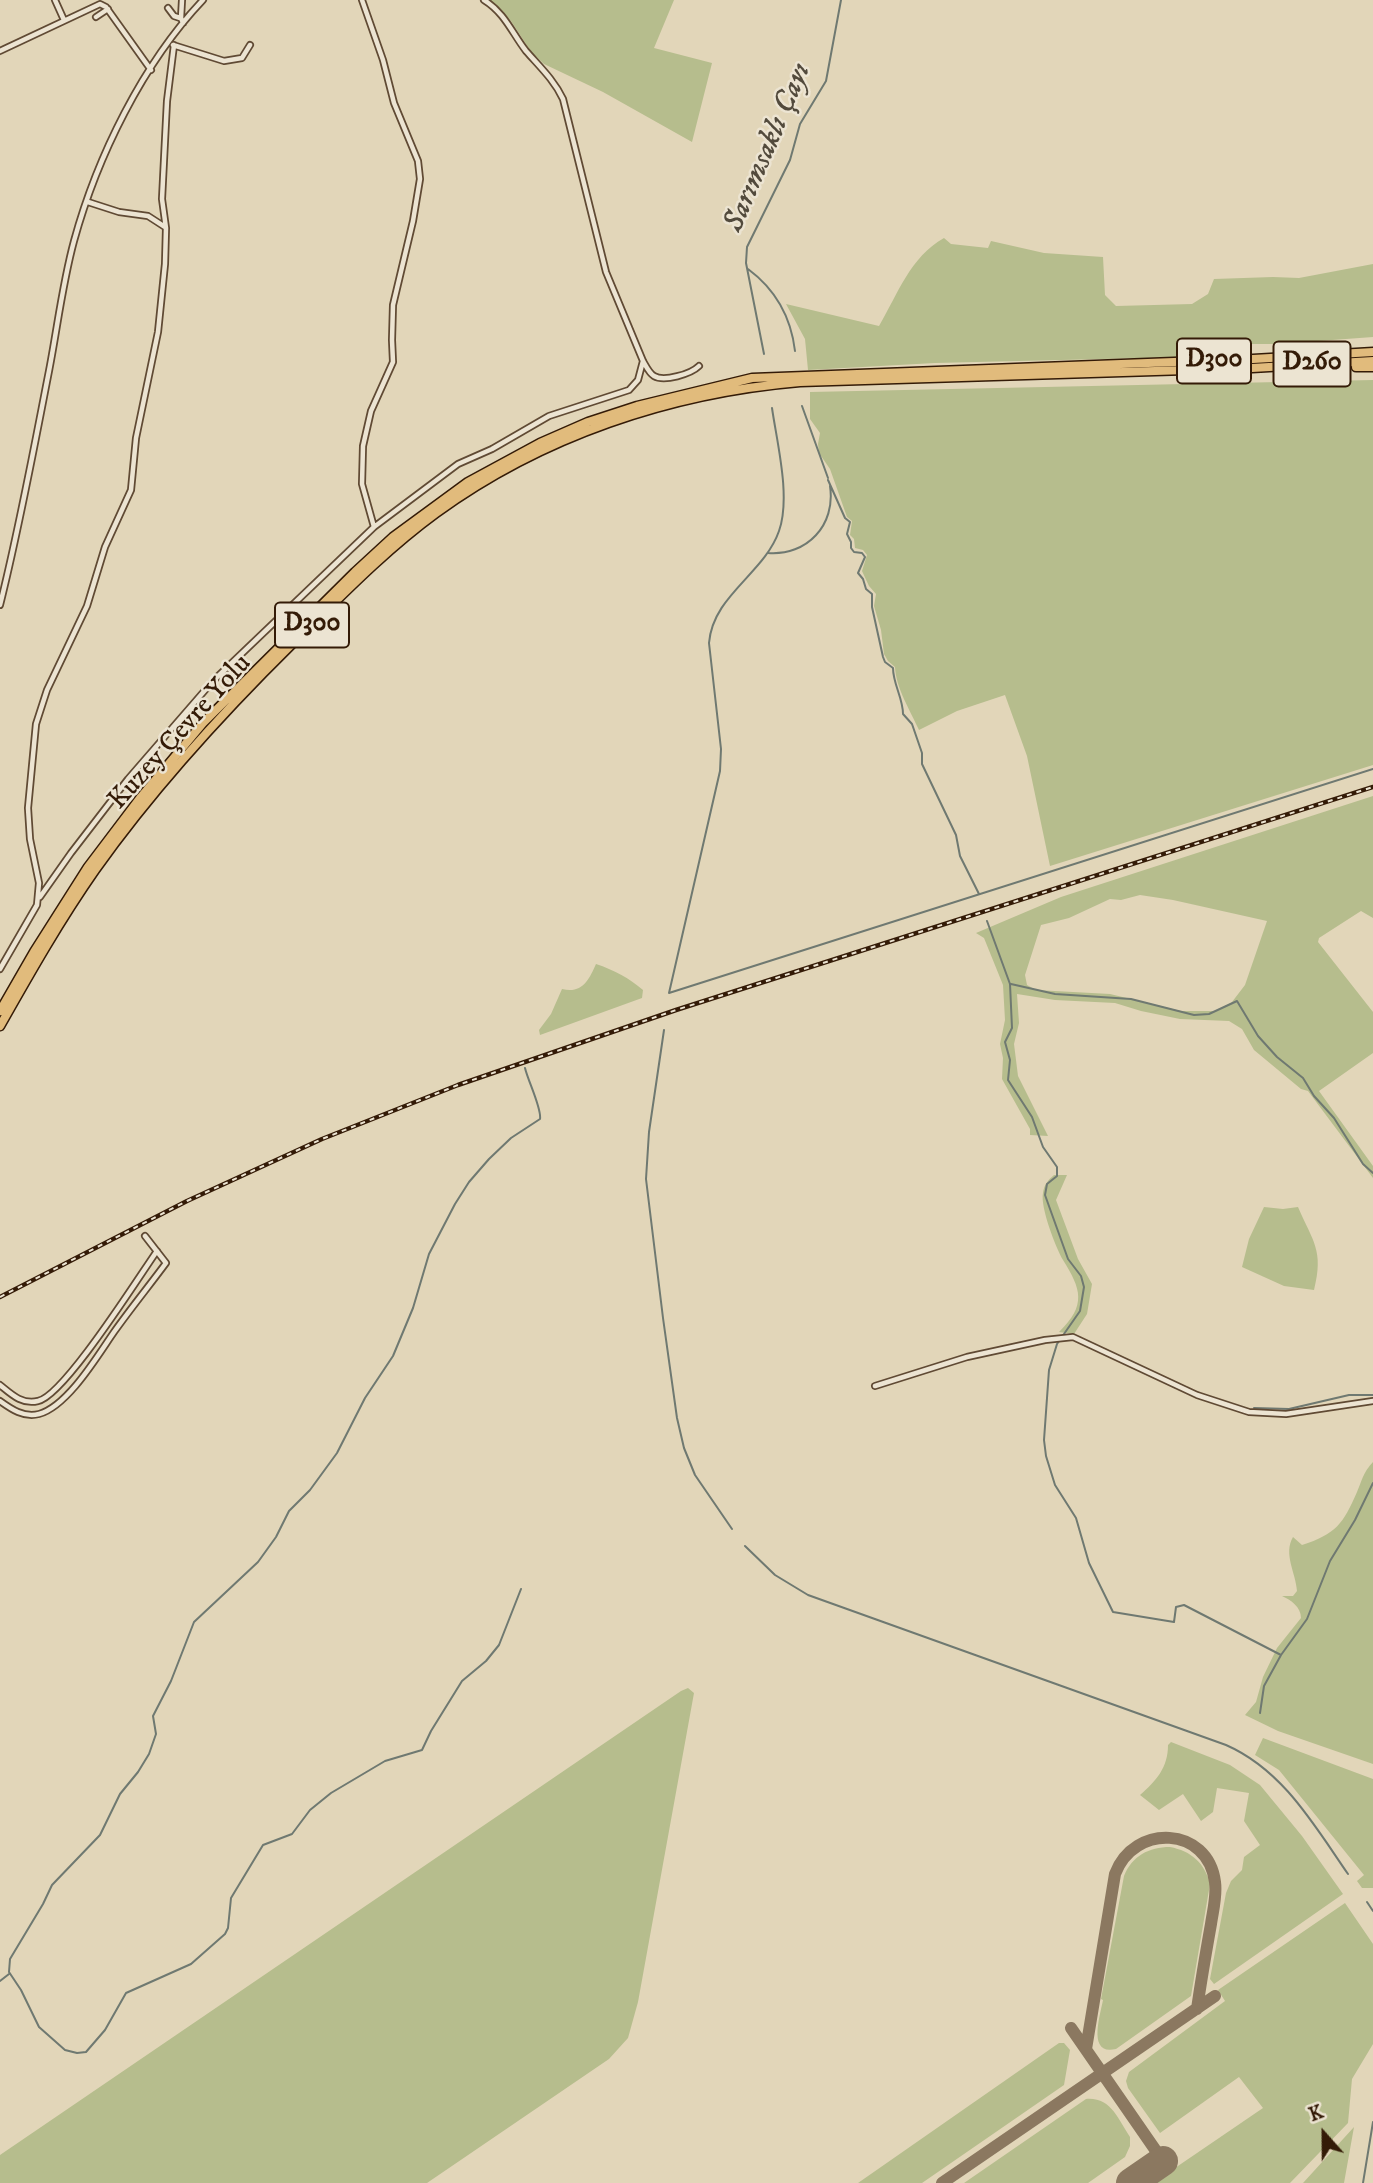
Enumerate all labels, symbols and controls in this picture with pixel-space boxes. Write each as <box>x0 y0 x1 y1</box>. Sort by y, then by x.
water label: Sarımsaklı Çayı <box>717 58 821 238</box>
road number: D300 <box>1177 338 1251 384</box>
road number: D260 <box>1274 342 1350 386</box>
road number: D300 <box>275 603 349 648</box>
street label: Kuzey Çevre Yolu <box>102 648 260 818</box>
north arrow <box>1289 2099 1359 2169</box>
text: K <box>1306 2101 1327 2127</box>

